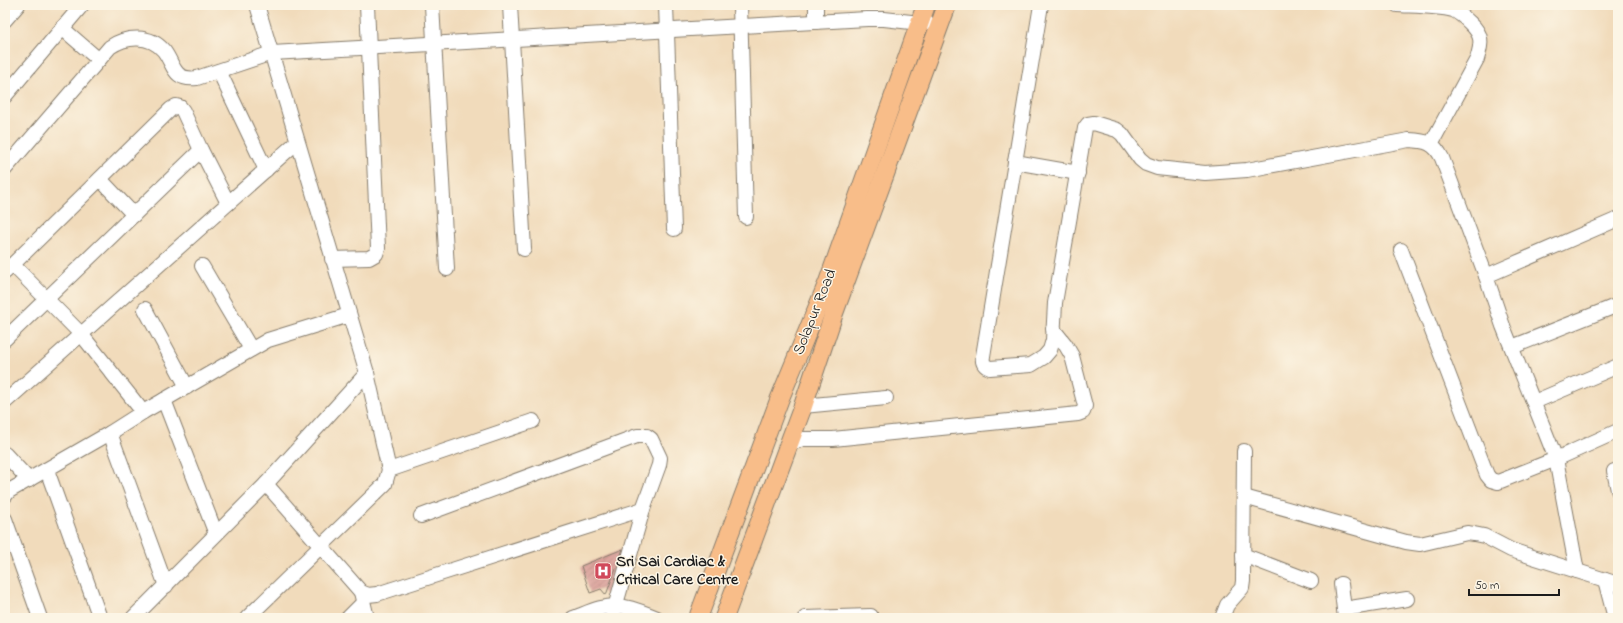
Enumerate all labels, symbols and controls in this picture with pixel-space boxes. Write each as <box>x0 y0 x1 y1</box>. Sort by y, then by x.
street label: Solapur Road <box>787 265 843 359</box>
place label: Sri Sai Cardiac & Critical Care Centre <box>616 550 739 592</box>
hospital icon: Sri Sai Cardiac & Critical Care Centre <box>593 561 613 581</box>
scale bar <box>1469 571 1559 597</box>
text: 50 m <box>1475 577 1499 595</box>

